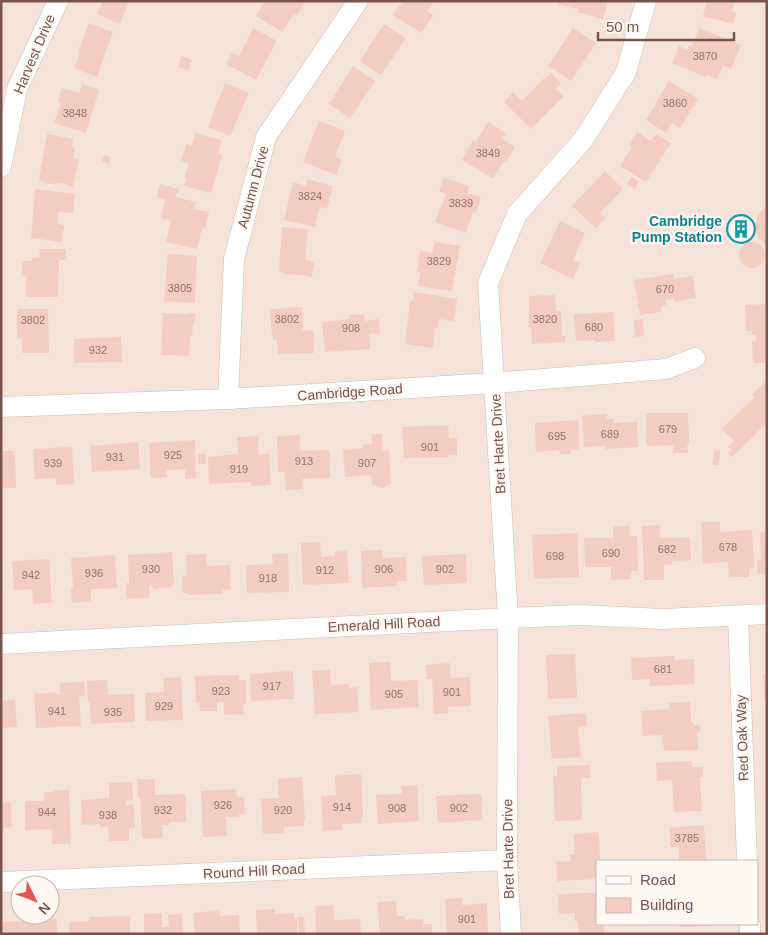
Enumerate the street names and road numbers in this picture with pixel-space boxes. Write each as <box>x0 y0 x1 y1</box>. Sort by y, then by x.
street label: Harvest Drive <box>10 12 58 96</box>
street label: Autumn Drive <box>234 144 272 230</box>
street label: Cambridge Road <box>297 380 403 404</box>
street label: Bret Harte Drive <box>487 393 509 495</box>
street label: Emerald Hill Road <box>327 613 441 635</box>
street label: Red Oak Way <box>732 694 752 782</box>
street label: Bret Harte Drive <box>499 798 517 899</box>
street label: Round Hill Road <box>203 860 305 882</box>

